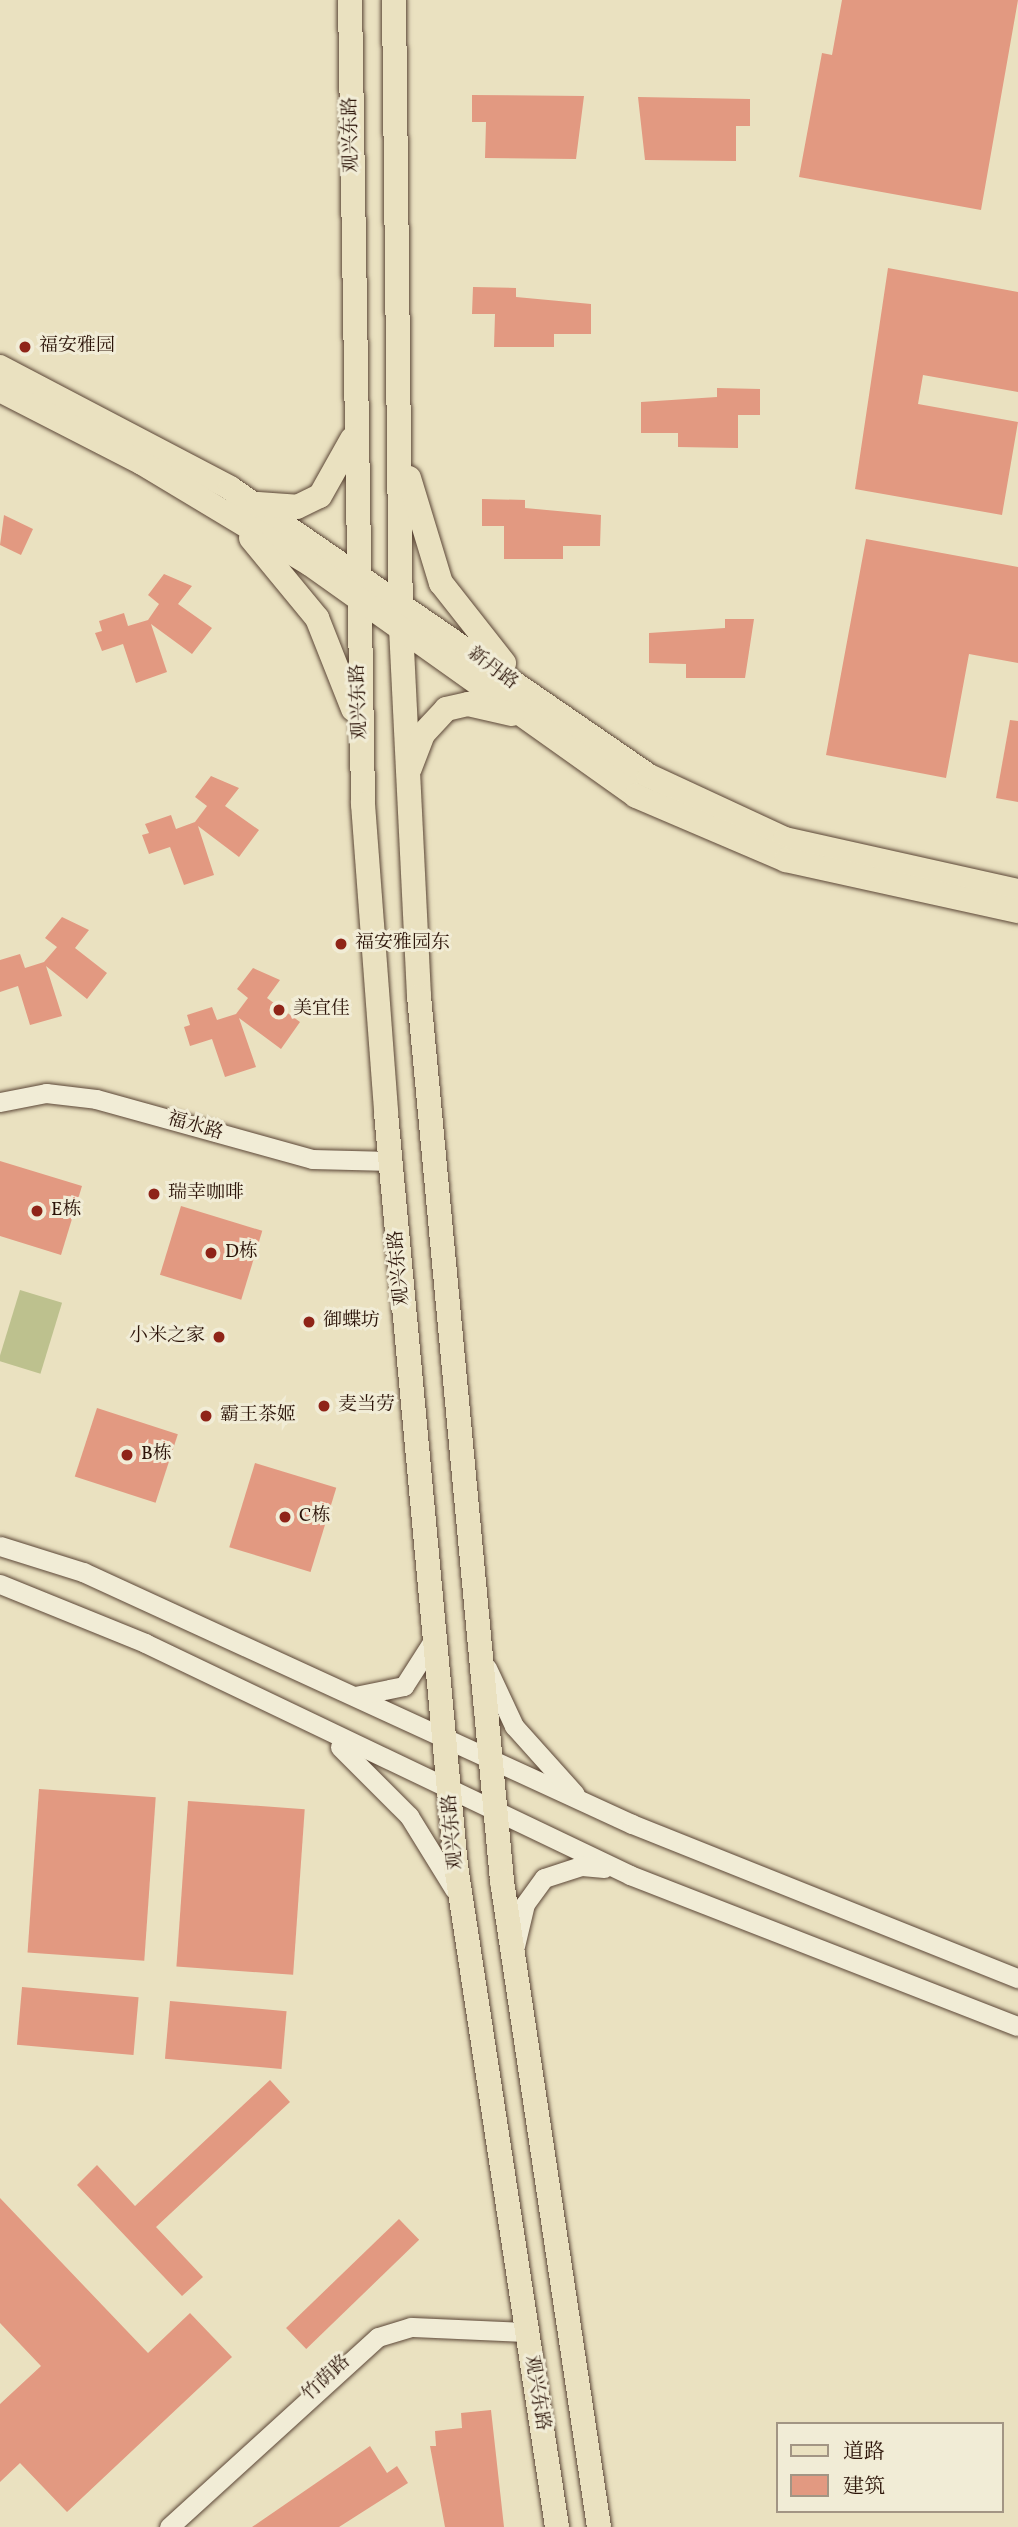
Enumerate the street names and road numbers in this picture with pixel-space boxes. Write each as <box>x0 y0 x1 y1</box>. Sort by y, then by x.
street label: 观兴东路 <box>340 97 364 173</box>
street label: 新丹路 <box>462 643 522 695</box>
street label: 观兴东路 <box>347 664 373 740</box>
street label: 福水路 <box>164 1108 226 1146</box>
street label: 观兴东路 <box>385 1229 415 1307</box>
street label: 观兴东路 <box>439 1793 469 1871</box>
street label: 竹荫路 <box>298 2351 356 2407</box>
street label: 观兴东路 <box>519 2354 553 2432</box>

